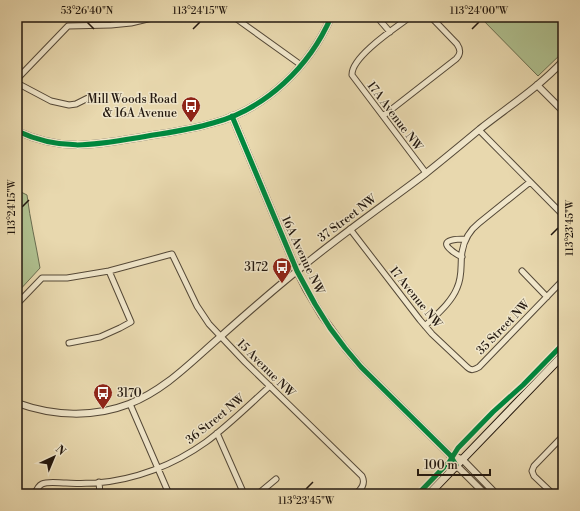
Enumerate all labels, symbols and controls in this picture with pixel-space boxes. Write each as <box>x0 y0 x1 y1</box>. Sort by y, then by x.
text: 53°26'40"N <box>61 5 114 17</box>
text: 113°24'15"W <box>173 5 228 17</box>
text: 113°24'00"W <box>450 5 509 17</box>
street label: 17A Avenue NW <box>364 79 426 155</box>
place label: Mill Woods Road & 16A Avenue <box>87 92 177 121</box>
bus stop icon: Mill Woods Road & 16A Avenue <box>180 95 202 123</box>
text: 113°24'15"W <box>6 179 18 234</box>
street label: 37 Street NW <box>315 191 381 245</box>
text: 113°23'45"W <box>564 199 576 256</box>
street label: 16A Avenue NW <box>278 214 328 298</box>
bus stop icon: 3172 <box>271 256 293 284</box>
place label: 3172 <box>244 260 268 275</box>
street label: 17 Avenue NW <box>386 263 446 332</box>
street label: 35 Street NW <box>473 296 534 358</box>
street label: 15 Avenue NW <box>233 336 299 401</box>
bus stop icon: 3170 <box>92 382 114 410</box>
place label: 3170 <box>117 386 142 401</box>
street label: 36 Street NW <box>183 390 249 448</box>
north arrow <box>34 437 74 477</box>
text: N <box>52 442 68 459</box>
scale bar <box>418 451 490 477</box>
text: 100 m <box>424 458 458 473</box>
text: 113°23'45"W <box>278 495 335 507</box>

